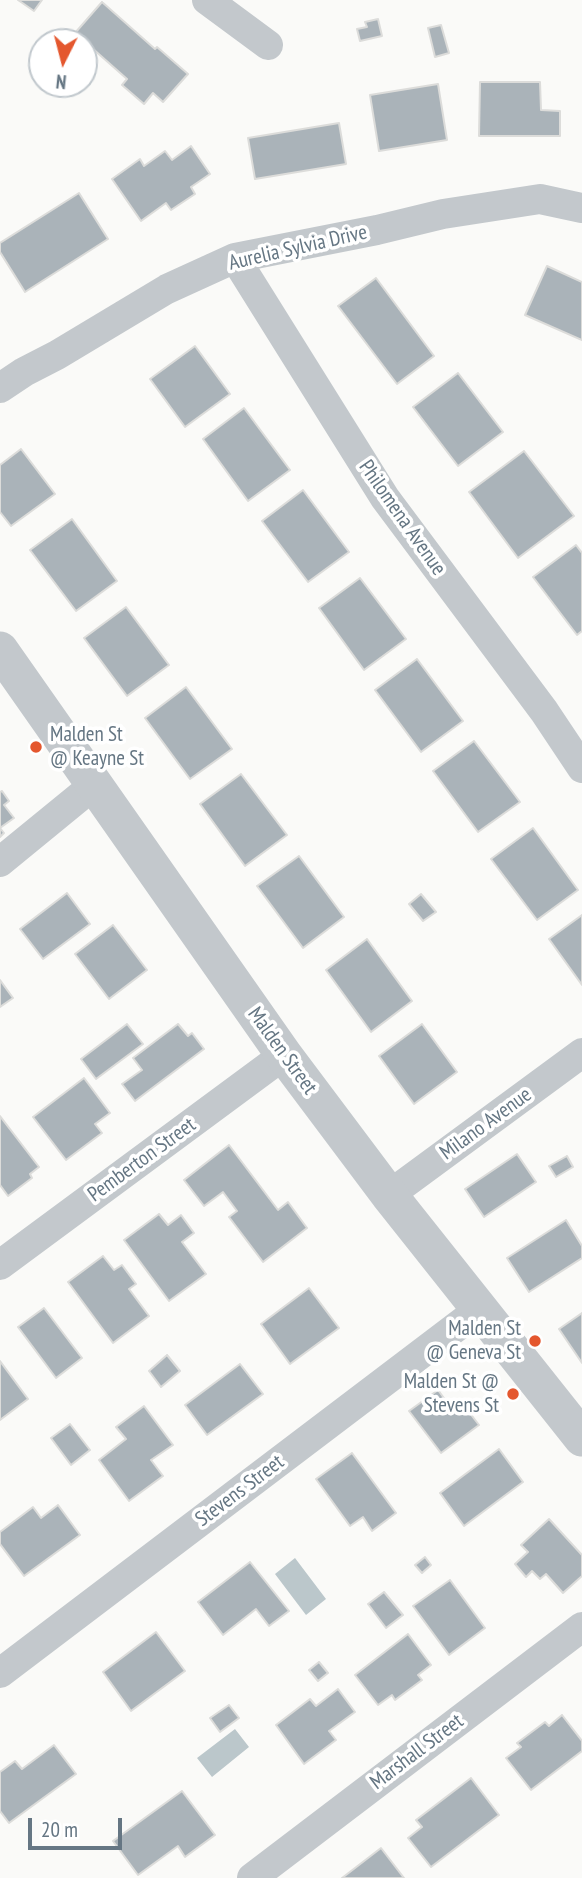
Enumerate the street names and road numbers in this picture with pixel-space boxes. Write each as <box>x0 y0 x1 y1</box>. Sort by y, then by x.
street label: Aurelia Sylvia Drive <box>226 220 370 276</box>
street label: Philomena Avenue <box>353 456 451 580</box>
street label: Malden Street <box>242 1003 322 1099</box>
street label: Milano Avenue <box>435 1082 537 1166</box>
street label: Pemberton Street <box>83 1112 201 1208</box>
street label: Stevens Street <box>191 1450 289 1532</box>
street label: Marshall Street <box>366 1709 468 1795</box>

